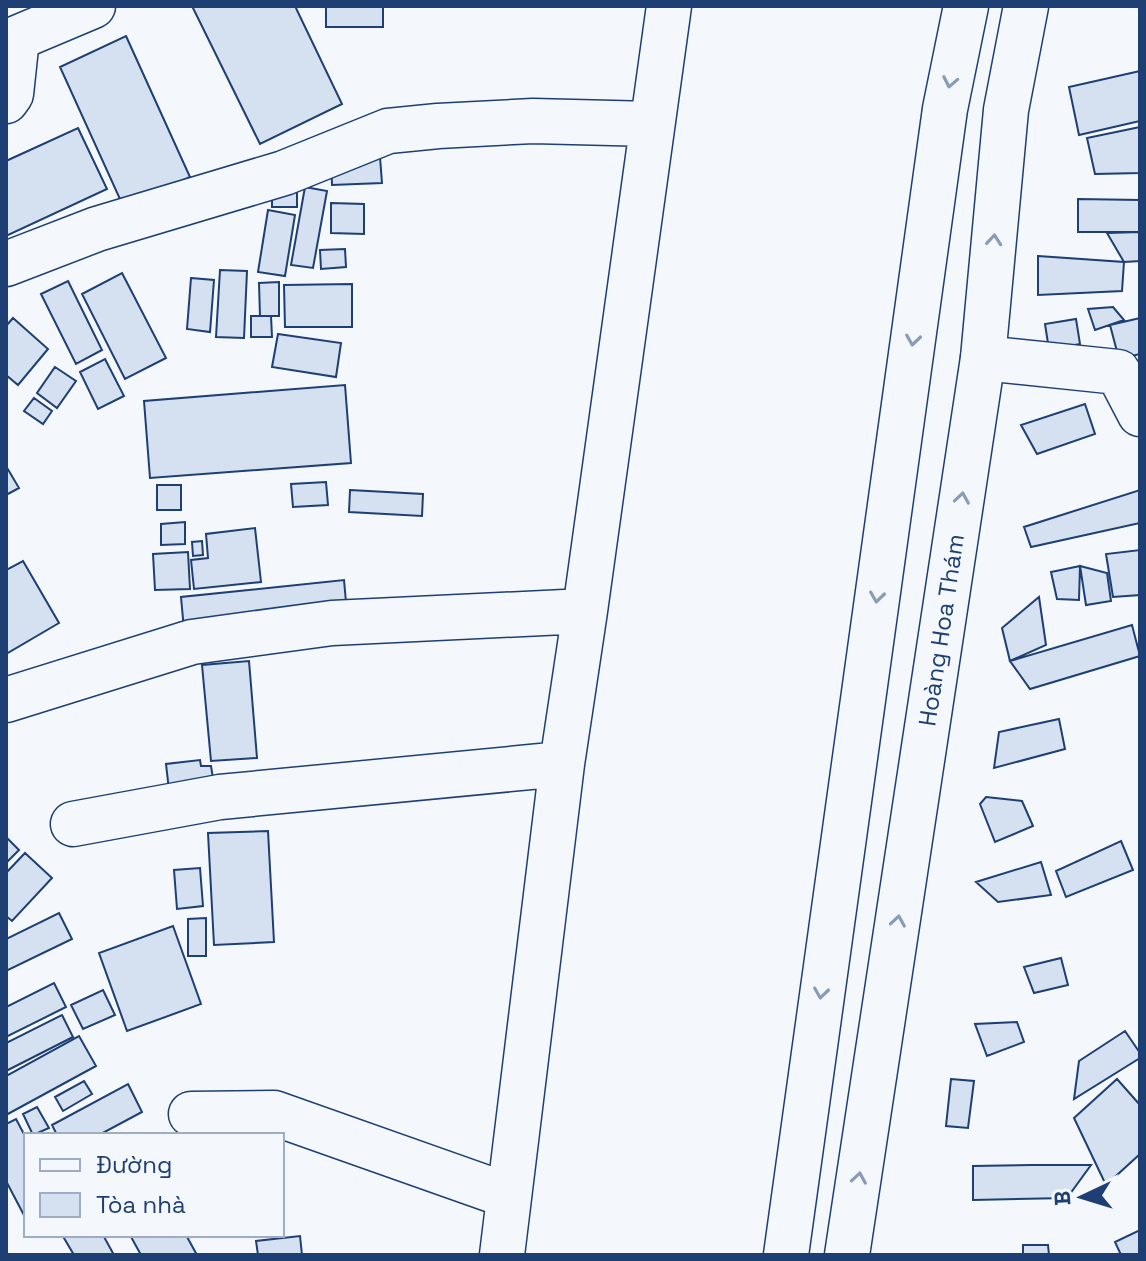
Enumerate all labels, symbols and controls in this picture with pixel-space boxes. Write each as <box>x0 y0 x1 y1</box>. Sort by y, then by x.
one-way arrow <box>943 76 960 89</box>
one-way arrow <box>985 233 1002 246</box>
one-way arrow <box>905 333 922 347</box>
one-way arrow <box>953 491 970 505</box>
street label: Hoàng Hoa Thám <box>911 532 971 728</box>
one-way arrow <box>869 590 886 604</box>
one-way arrow <box>889 914 906 928</box>
one-way arrow <box>813 987 830 1000</box>
legend <box>24 1133 284 1237</box>
text: Đường <box>96 1149 172 1180</box>
north arrow <box>1042 1157 1122 1237</box>
one-way arrow <box>850 1171 867 1185</box>
text: Tòa nhà <box>96 1189 186 1220</box>
text: B <box>1048 1190 1077 1207</box>

